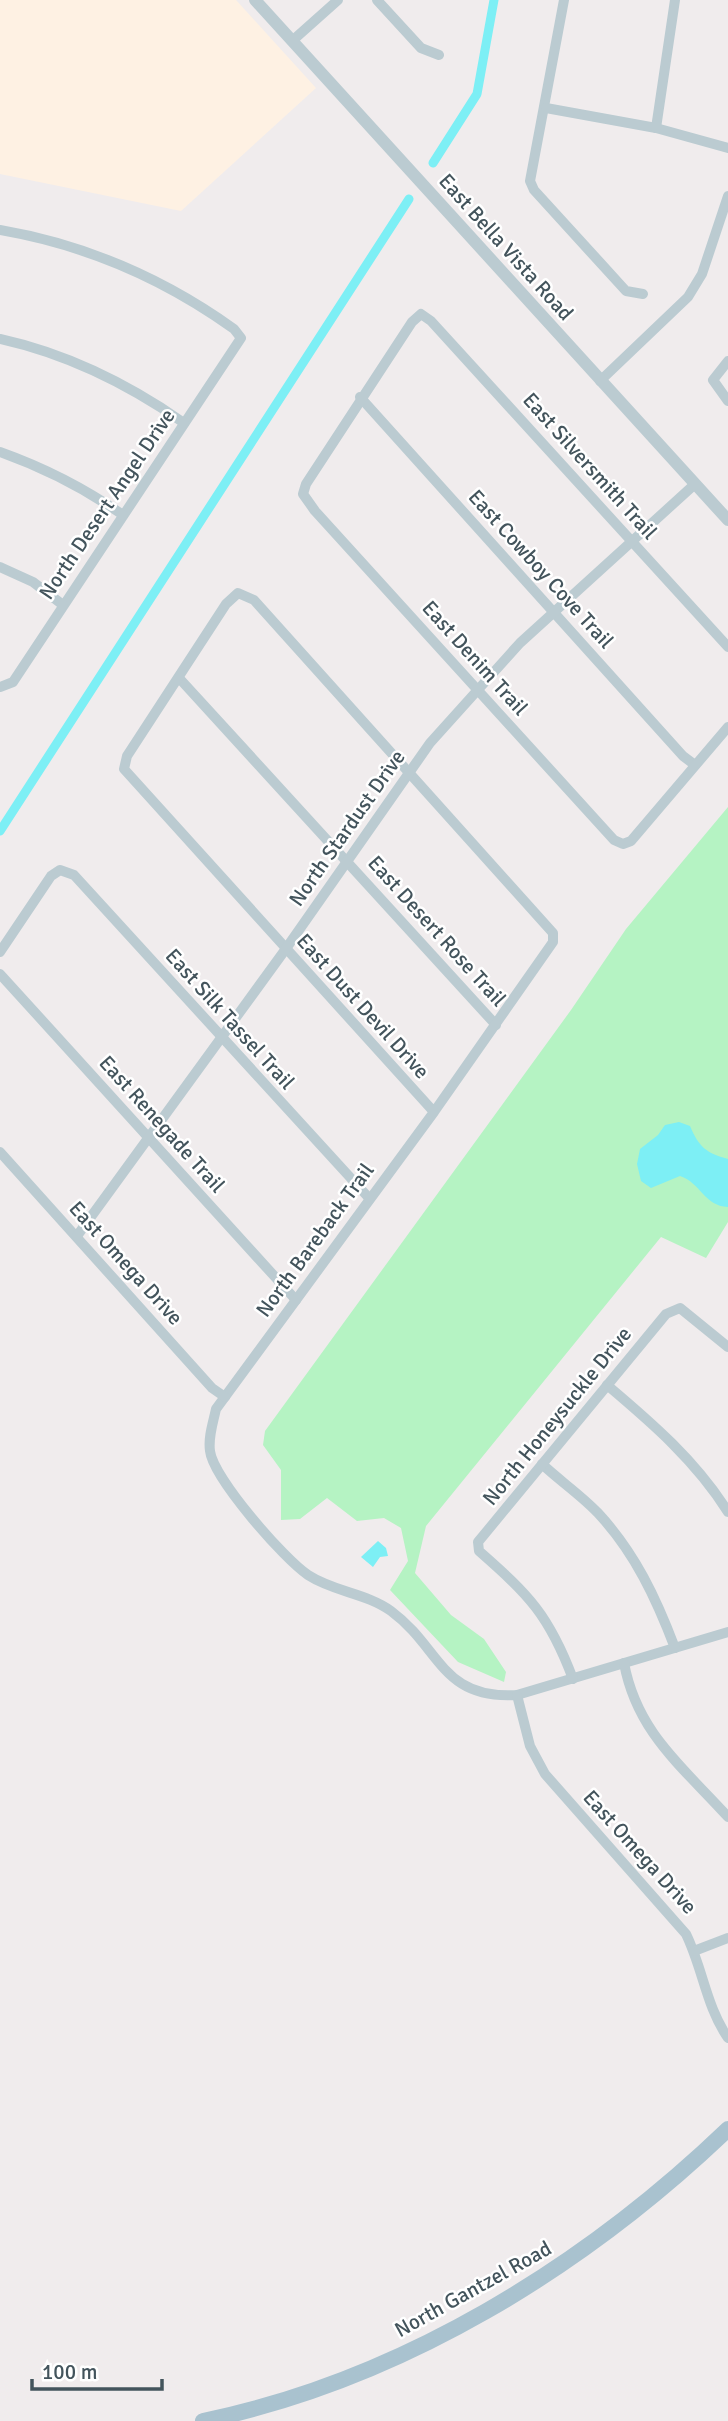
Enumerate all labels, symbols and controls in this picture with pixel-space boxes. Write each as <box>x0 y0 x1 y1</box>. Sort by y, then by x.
street label: East Bella Vista Road <box>433 168 579 326</box>
street label: East Silversmith Trail <box>517 387 663 545</box>
street label: North Desert Angel Drive <box>33 404 181 604</box>
street label: East Cowboy Cove Trail <box>463 484 619 654</box>
street label: East Denim Trail <box>417 595 533 721</box>
street label: North Stardust Drive <box>283 745 411 911</box>
street label: East Desert Rose Trail <box>362 850 512 1012</box>
street label: East Dust Devil Drive <box>291 928 435 1084</box>
street label: East Silk Tassel Trail <box>160 943 300 1095</box>
street label: East Renegade Trail <box>94 1050 230 1198</box>
street label: North Bareback Trail <box>250 1158 380 1322</box>
street label: East Omega Drive <box>63 1196 189 1330</box>
street label: North Honeysuckle Drive <box>477 1321 637 1511</box>
street label: East Omega Drive <box>577 1785 703 1919</box>
street label: North Gantzel Road <box>390 2235 556 2343</box>
scale bar <box>32 2348 161 2392</box>
text: 100 m <box>42 2359 97 2385</box>

